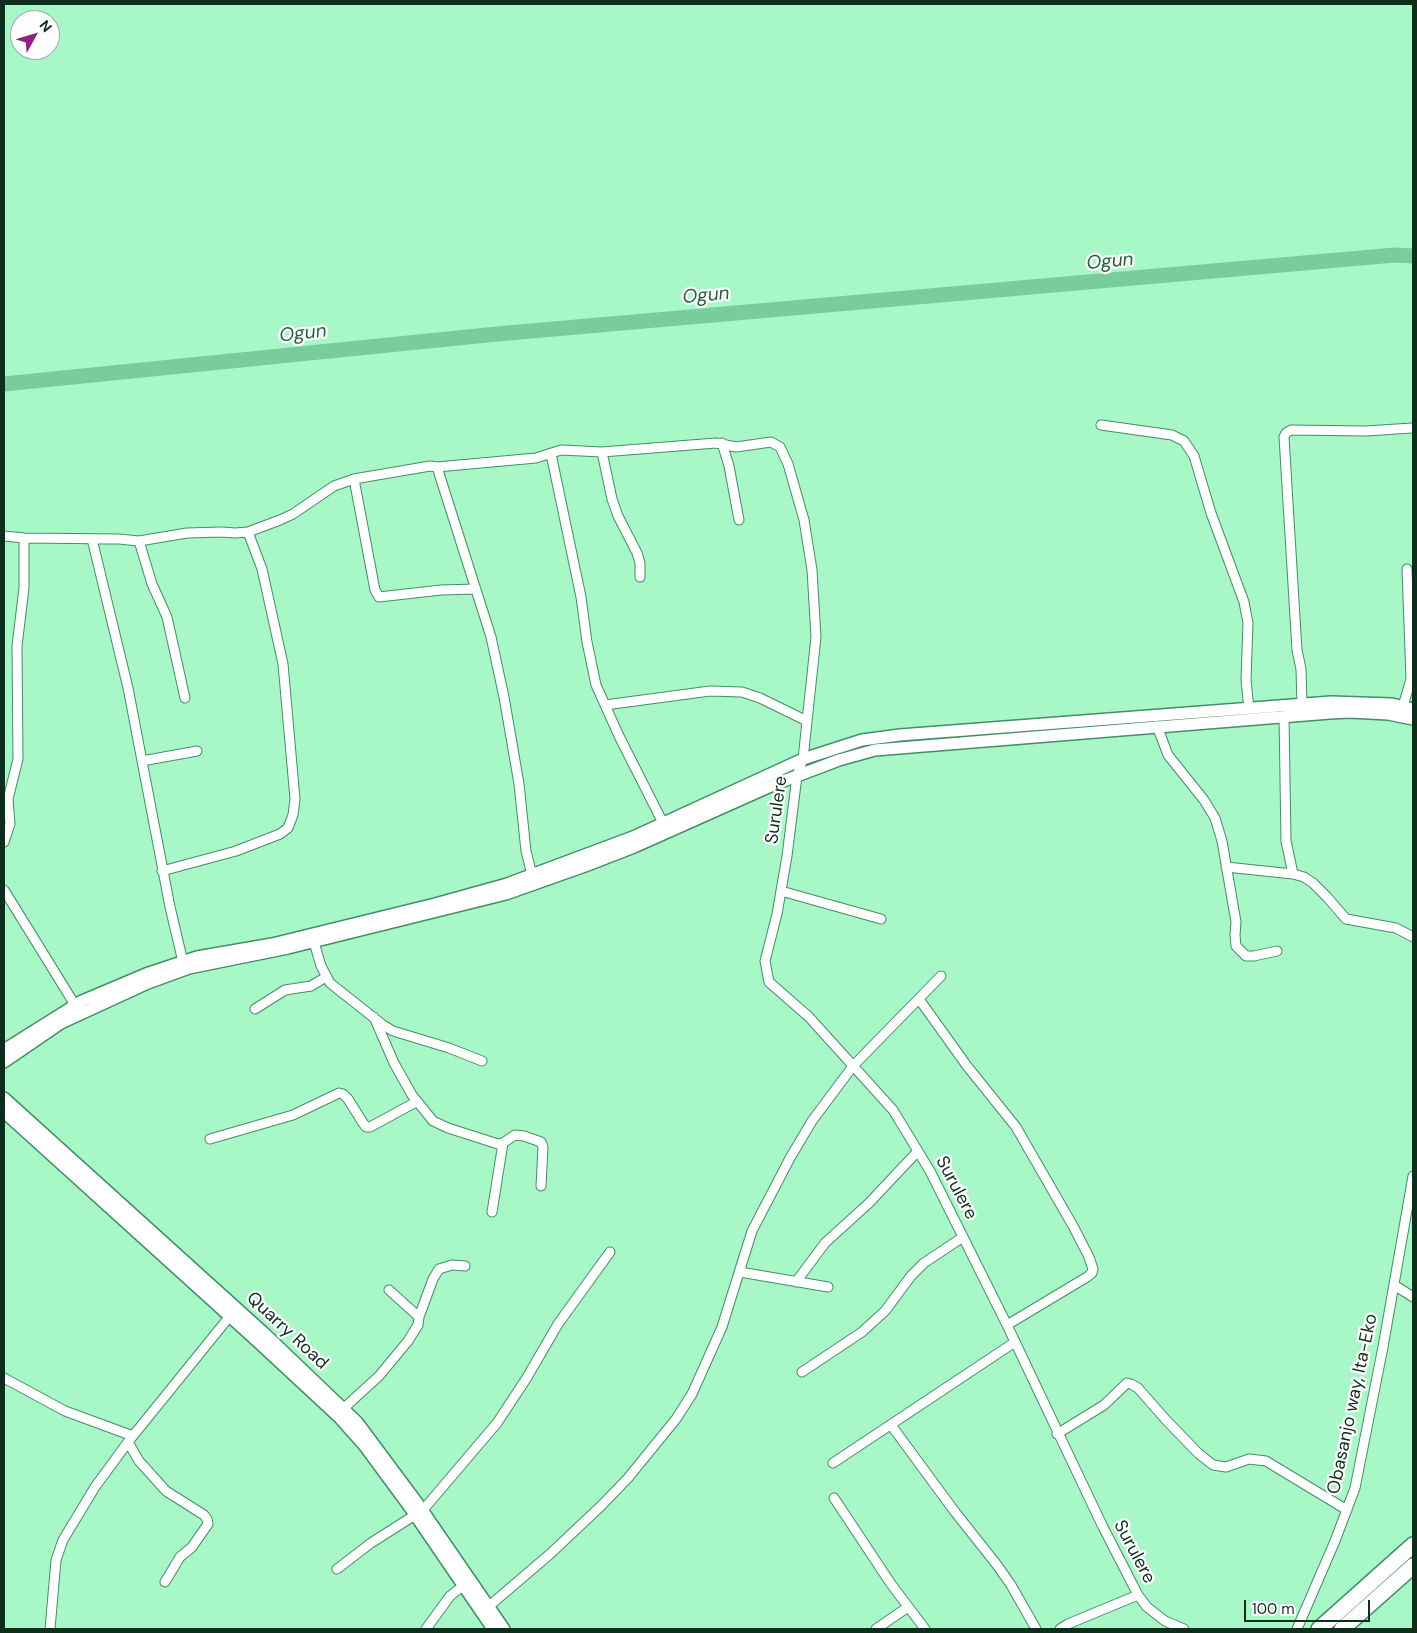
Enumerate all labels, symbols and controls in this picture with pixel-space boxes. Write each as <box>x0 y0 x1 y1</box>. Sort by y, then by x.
north arrow <box>10 10 60 60</box>
text: N <box>36 17 56 36</box>
water label: Ogun <box>1086 249 1134 275</box>
water label: Ogun <box>682 283 730 309</box>
water label: Ogun <box>278 320 328 348</box>
street label: Surulere <box>762 775 792 845</box>
street label: Surulere <box>930 1153 982 1223</box>
street label: Quarry Road <box>242 1288 332 1374</box>
street label: Obasanjo way, Ita-Eko <box>1323 1312 1383 1496</box>
street label: Surulere <box>1108 1517 1160 1587</box>
scale bar <box>1247 1590 1373 1622</box>
text: 100 m <box>1252 1599 1295 1619</box>

